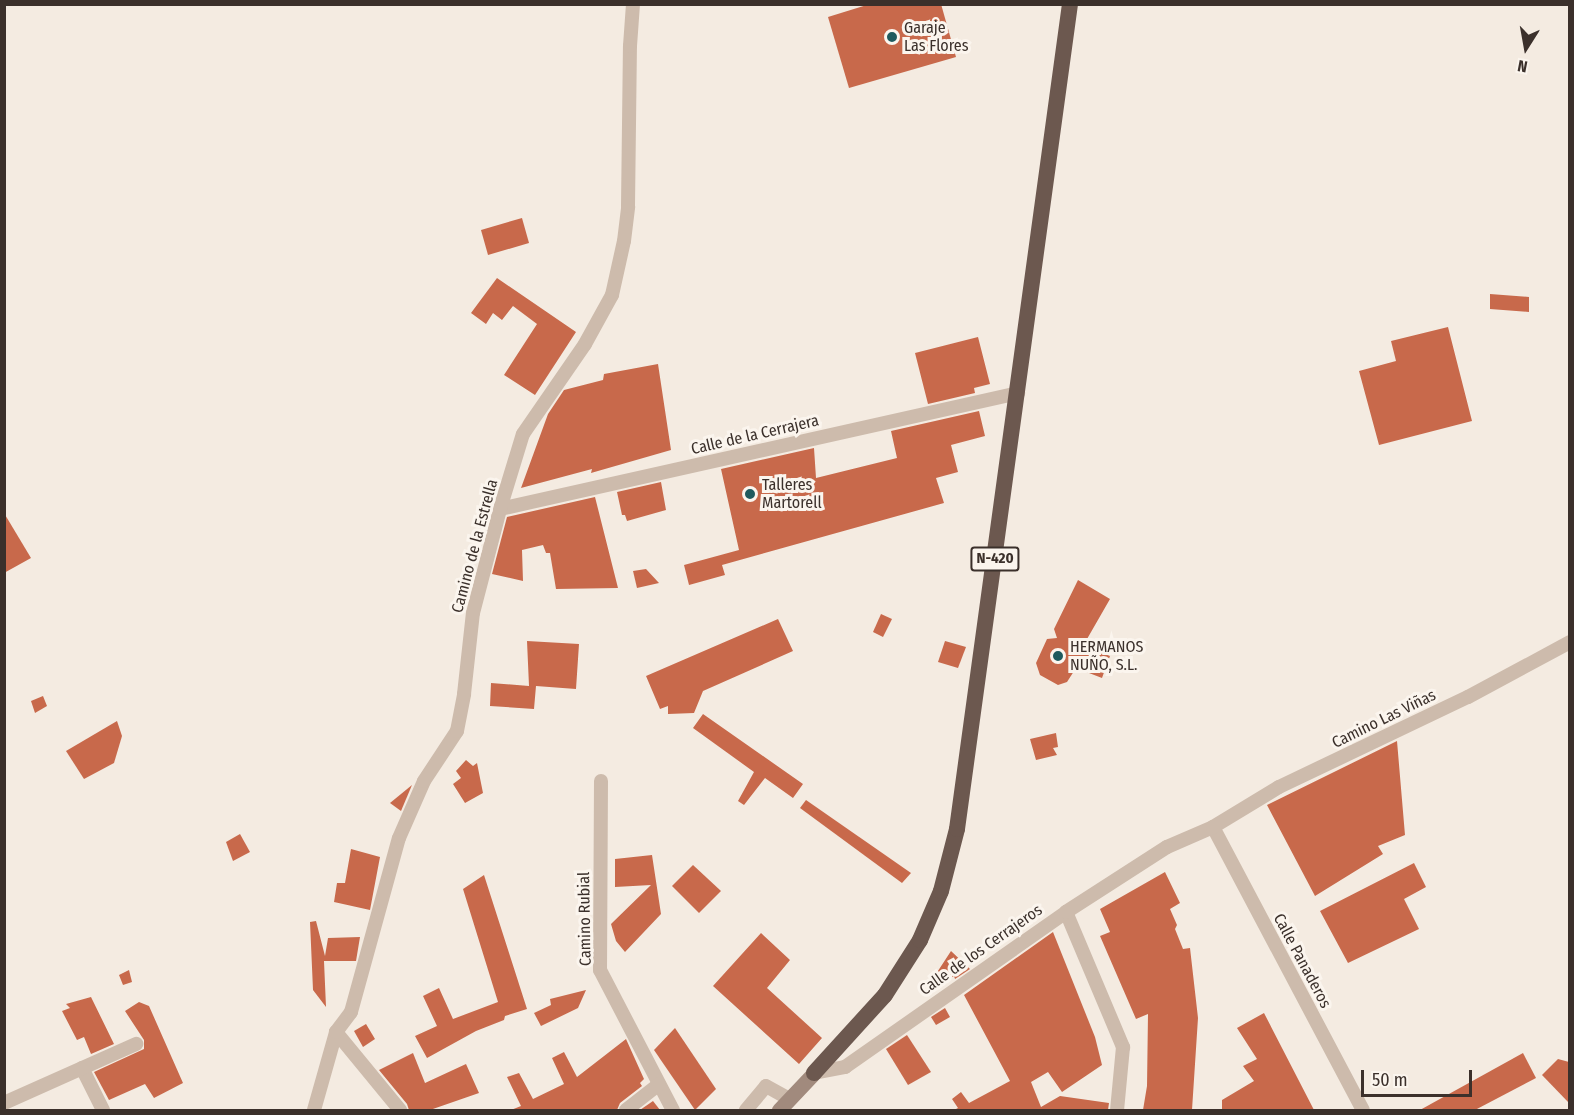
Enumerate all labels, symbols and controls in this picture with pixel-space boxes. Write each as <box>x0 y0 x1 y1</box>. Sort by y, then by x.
place label: Garaje Las Flores <box>904 18 969 56</box>
north arrow <box>1496 18 1556 78</box>
marker: Garaje Las Flores <box>885 30 899 44</box>
text: N <box>1516 56 1529 76</box>
street label: Calle de la Cerrajera <box>689 411 821 459</box>
place label: Talleres Martorell <box>762 475 822 513</box>
street label: Camino de la Estrella <box>448 477 502 615</box>
marker: Talleres Martorell <box>743 487 757 501</box>
road number: N-420 <box>970 547 1020 571</box>
place label: HERMANOS NUÑO, S.L. <box>1070 637 1143 675</box>
marker: HERMANOS NUÑO, S.L. <box>1051 649 1065 663</box>
street label: Camino Las Viñas <box>1329 686 1439 752</box>
street label: Camino Rubial <box>575 872 595 966</box>
street label: Calle de los Cerrajeros <box>916 900 1046 1000</box>
street label: Calle Panaderos <box>1269 910 1335 1012</box>
scale bar <box>1364 1058 1475 1096</box>
text: 50 m <box>1372 1069 1408 1091</box>

